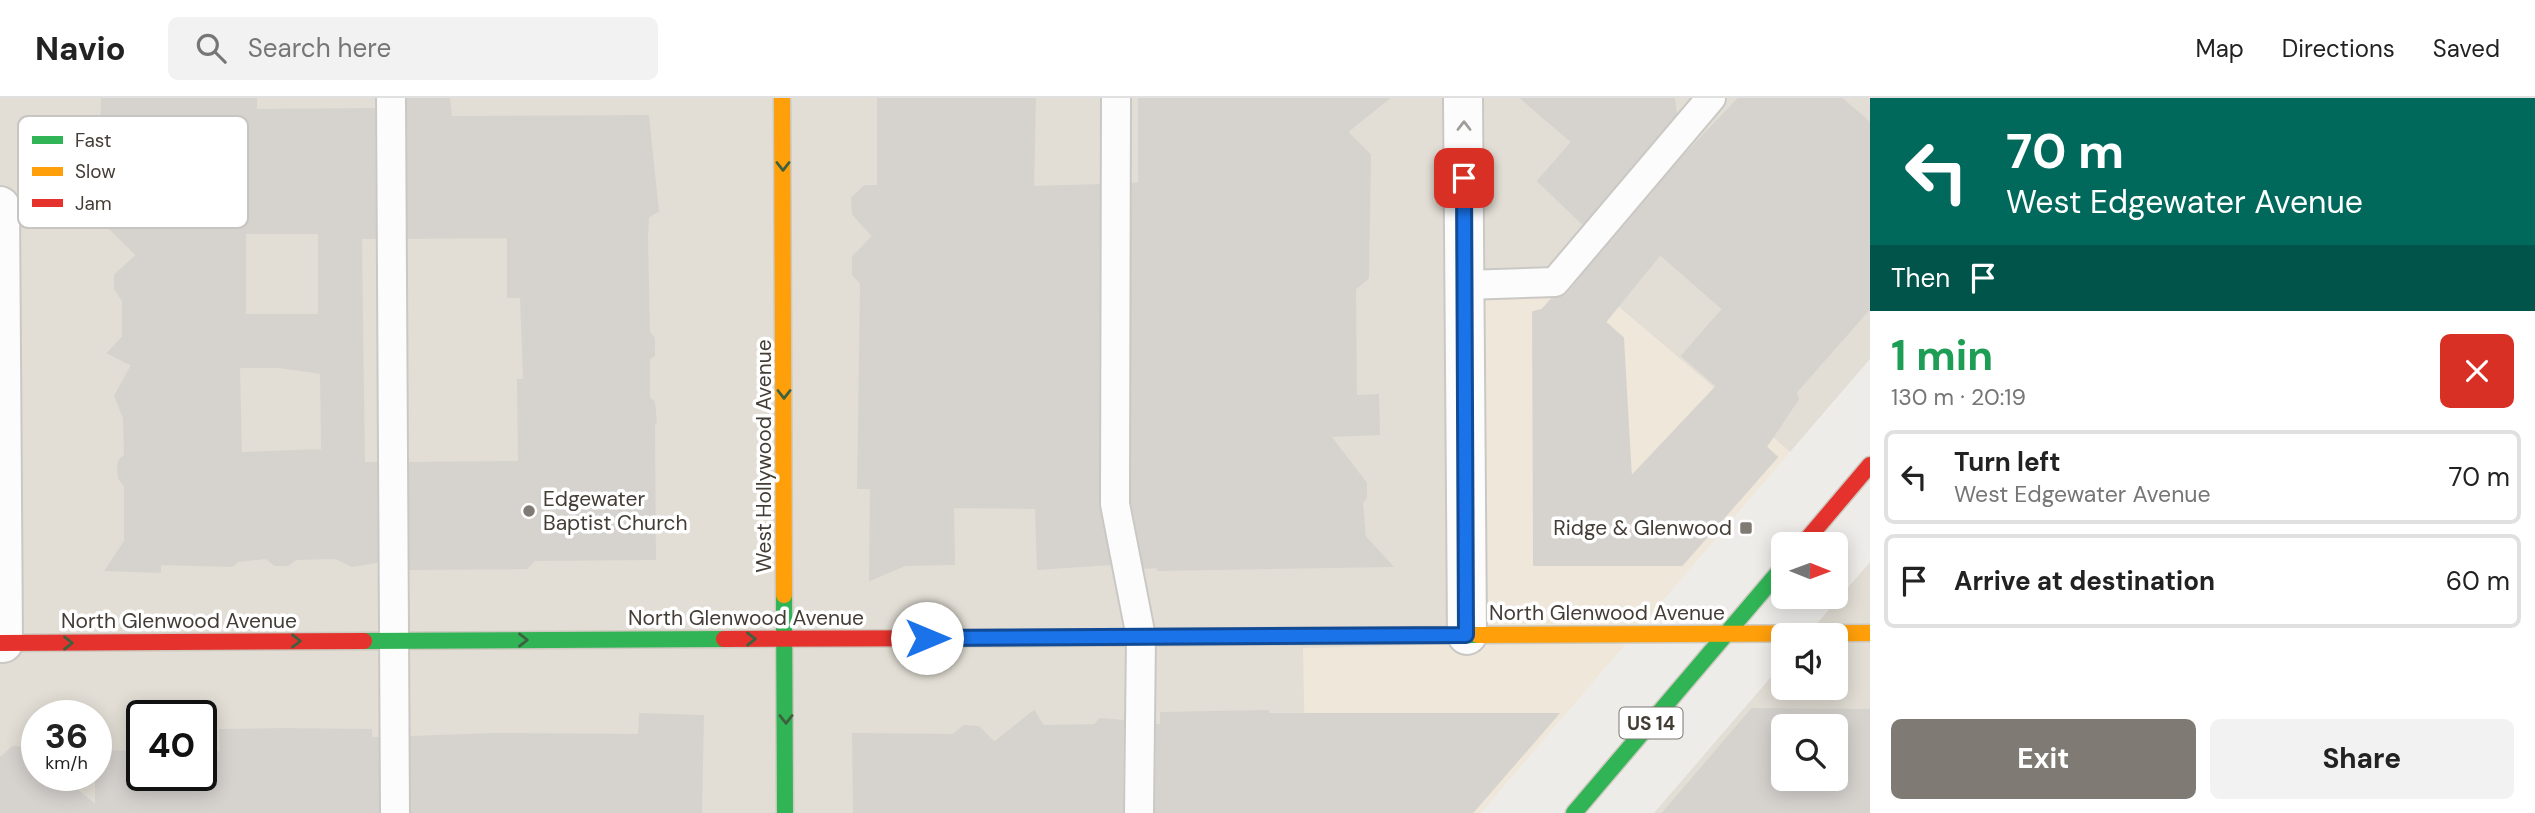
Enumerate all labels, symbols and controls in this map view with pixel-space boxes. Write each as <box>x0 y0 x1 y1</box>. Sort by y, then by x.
search box <box>168 17 658 80</box>
text: Navio <box>35 27 126 70</box>
icon: search <box>192 29 230 67</box>
text: Search here <box>248 31 391 65</box>
text: Map <box>2196 33 2244 64</box>
text: Directions <box>2282 33 2395 64</box>
text: Saved <box>2433 33 2500 64</box>
legend <box>18 116 248 228</box>
text: 70 m <box>2006 119 2124 183</box>
one-way arrow <box>1456 120 1472 130</box>
icon: left <box>1891 126 1982 217</box>
text: Fast <box>75 128 111 153</box>
pin <box>1434 148 1494 208</box>
text: Slow <box>75 159 116 184</box>
icon: arrive <box>1445 159 1483 197</box>
one-way arrow <box>775 161 790 172</box>
text: West Edgewater Avenue <box>2006 181 2363 223</box>
text: Jam <box>75 191 112 216</box>
icon: arrive <box>1964 259 2002 297</box>
text: Then <box>1891 261 1950 295</box>
text: 1 min <box>1891 328 1993 383</box>
button: close <box>2440 334 2514 408</box>
street label: West Hollywood Avenue <box>750 339 778 573</box>
text: 130 m · 20:19 <box>1891 382 2026 412</box>
one-way arrow <box>776 389 792 399</box>
text: Turn left <box>1954 445 2061 479</box>
icon: left <box>1895 458 1933 496</box>
text: 70 m <box>2449 460 2510 494</box>
text: West Edgewater Avenue <box>1954 479 2211 509</box>
place label: Edgewater Baptist Church <box>543 485 688 537</box>
marker: Edgewater Baptist Church <box>521 503 537 519</box>
place label: Ridge & Glenwood <box>1553 514 1732 542</box>
marker: Ridge & Glenwood <box>1738 520 1754 536</box>
north arrow <box>1771 532 1848 609</box>
map controls <box>1771 532 1848 791</box>
icon: arrive <box>1895 562 1933 600</box>
text: Arrive at destination <box>1954 564 2215 598</box>
text: 60 m <box>2446 564 2510 598</box>
street label: North Glenwood Avenue <box>1489 599 1725 627</box>
position arrow <box>890 601 964 675</box>
street label: North Glenwood Avenue <box>628 604 864 632</box>
street label: North Glenwood Avenue <box>61 607 297 635</box>
button: sound <box>1771 623 1848 700</box>
one-way arrow <box>746 631 756 647</box>
one-way arrow <box>518 632 529 648</box>
one-way arrow <box>291 633 301 649</box>
one-way arrow <box>63 635 74 651</box>
speed limit sign: 40 <box>126 700 217 791</box>
road number: US 14 <box>1620 708 1682 738</box>
text: 36 <box>45 713 88 759</box>
one-way arrow <box>778 714 793 725</box>
button: search <box>1771 714 1848 791</box>
button: Exit <box>1891 719 2196 799</box>
button: Share <box>2210 719 2514 799</box>
text: km/h <box>45 751 88 775</box>

